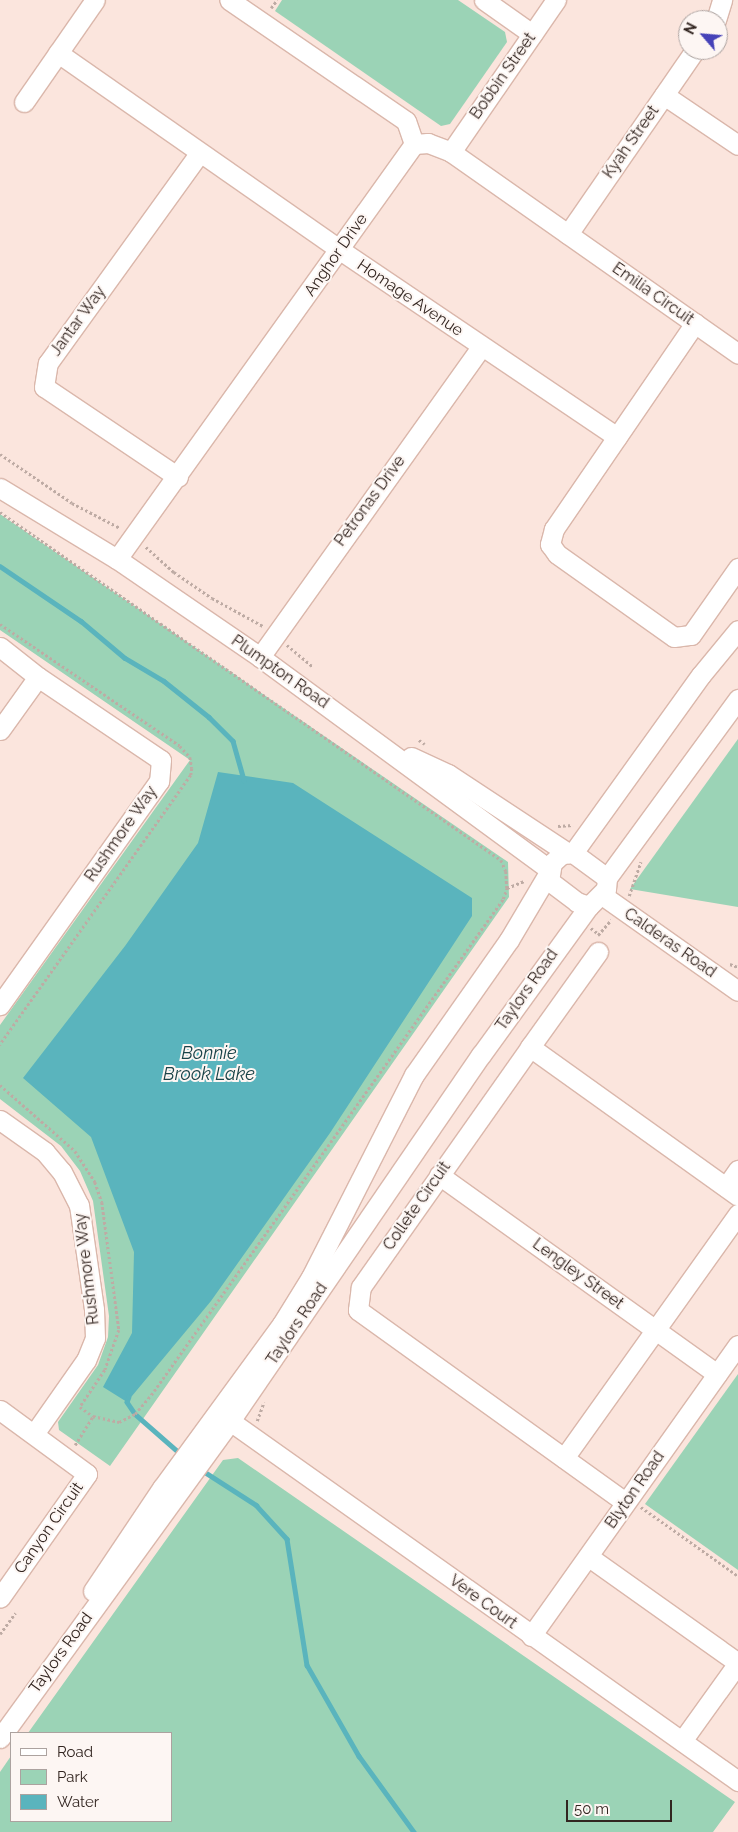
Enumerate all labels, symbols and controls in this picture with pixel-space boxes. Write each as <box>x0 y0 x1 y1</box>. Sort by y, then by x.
north arrow <box>678 10 728 60</box>
text: N <box>681 20 700 37</box>
street label: Bobbin Street <box>466 29 540 123</box>
street label: Kyah Street <box>599 102 663 182</box>
street label: Anghor Drive <box>300 210 372 300</box>
street label: Homage Avenue <box>353 255 467 341</box>
street label: Emilia Circuit <box>608 259 698 329</box>
street label: Jantar Way <box>46 282 110 360</box>
street label: Petronas Drive <box>331 452 409 550</box>
street label: Plumpton Road <box>227 631 333 713</box>
street label: Rushmore Way <box>81 782 161 886</box>
street label: Calderas Road <box>620 904 720 982</box>
street label: Taylors Road <box>492 946 562 1034</box>
water label: Bonnie Brook Lake <box>163 1043 255 1086</box>
street label: Collete Circuit <box>379 1158 455 1254</box>
street label: Rushmore Way <box>71 1212 103 1326</box>
street label: Lengley Street <box>529 1234 627 1314</box>
street label: Taylors Road <box>263 1279 331 1369</box>
street label: Blyton Road <box>601 1448 669 1532</box>
street label: Canyon Circuit <box>10 1479 88 1577</box>
street label: Vere Court <box>445 1571 521 1633</box>
street label: Taylors Road <box>25 1609 97 1697</box>
legend <box>10 1732 172 1822</box>
text: Road <box>57 1743 93 1761</box>
text: Park <box>57 1768 88 1786</box>
scale bar <box>568 1790 674 1822</box>
text: Water <box>57 1793 99 1811</box>
text: 50 m <box>574 1800 609 1818</box>

